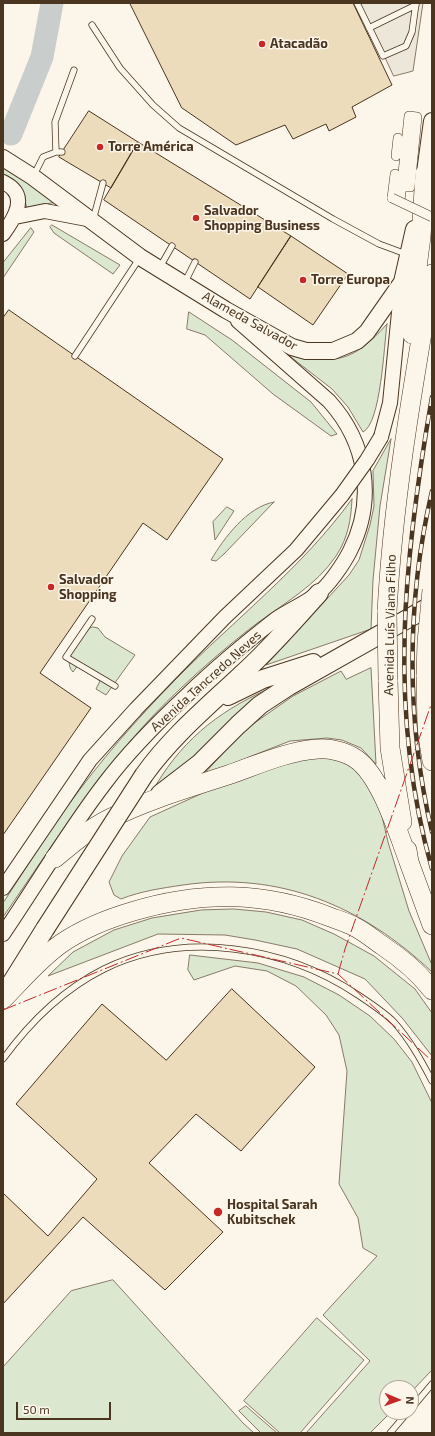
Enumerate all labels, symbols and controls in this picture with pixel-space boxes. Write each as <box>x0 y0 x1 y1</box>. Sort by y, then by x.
place label: Atacadão <box>270 36 328 52</box>
marker: Atacadão <box>257 39 267 49</box>
place label: Torre América <box>108 139 194 155</box>
marker: Torre América <box>95 142 105 152</box>
place label: Salvador Shopping Business <box>204 203 320 234</box>
marker: Salvador Shopping Business <box>191 213 201 223</box>
place label: Torre Europa <box>311 272 390 288</box>
marker: Torre Europa <box>298 275 308 285</box>
street label: Alameda Salvador <box>199 288 301 354</box>
street label: Avenida Luís Viana Filho <box>381 554 399 696</box>
place label: Salvador Shopping <box>59 572 117 603</box>
marker: Salvador Shopping <box>46 582 56 592</box>
street label: Avenida Tancredo Neves <box>147 627 265 735</box>
place label: Hospital Sarah Kubitschek <box>227 1197 318 1228</box>
marker: Hospital Sarah Kubitschek <box>212 1206 224 1218</box>
north arrow <box>379 1380 419 1420</box>
scale bar <box>18 1394 113 1420</box>
text: N <box>404 1396 417 1405</box>
text: 50 m <box>23 1402 50 1416</box>

